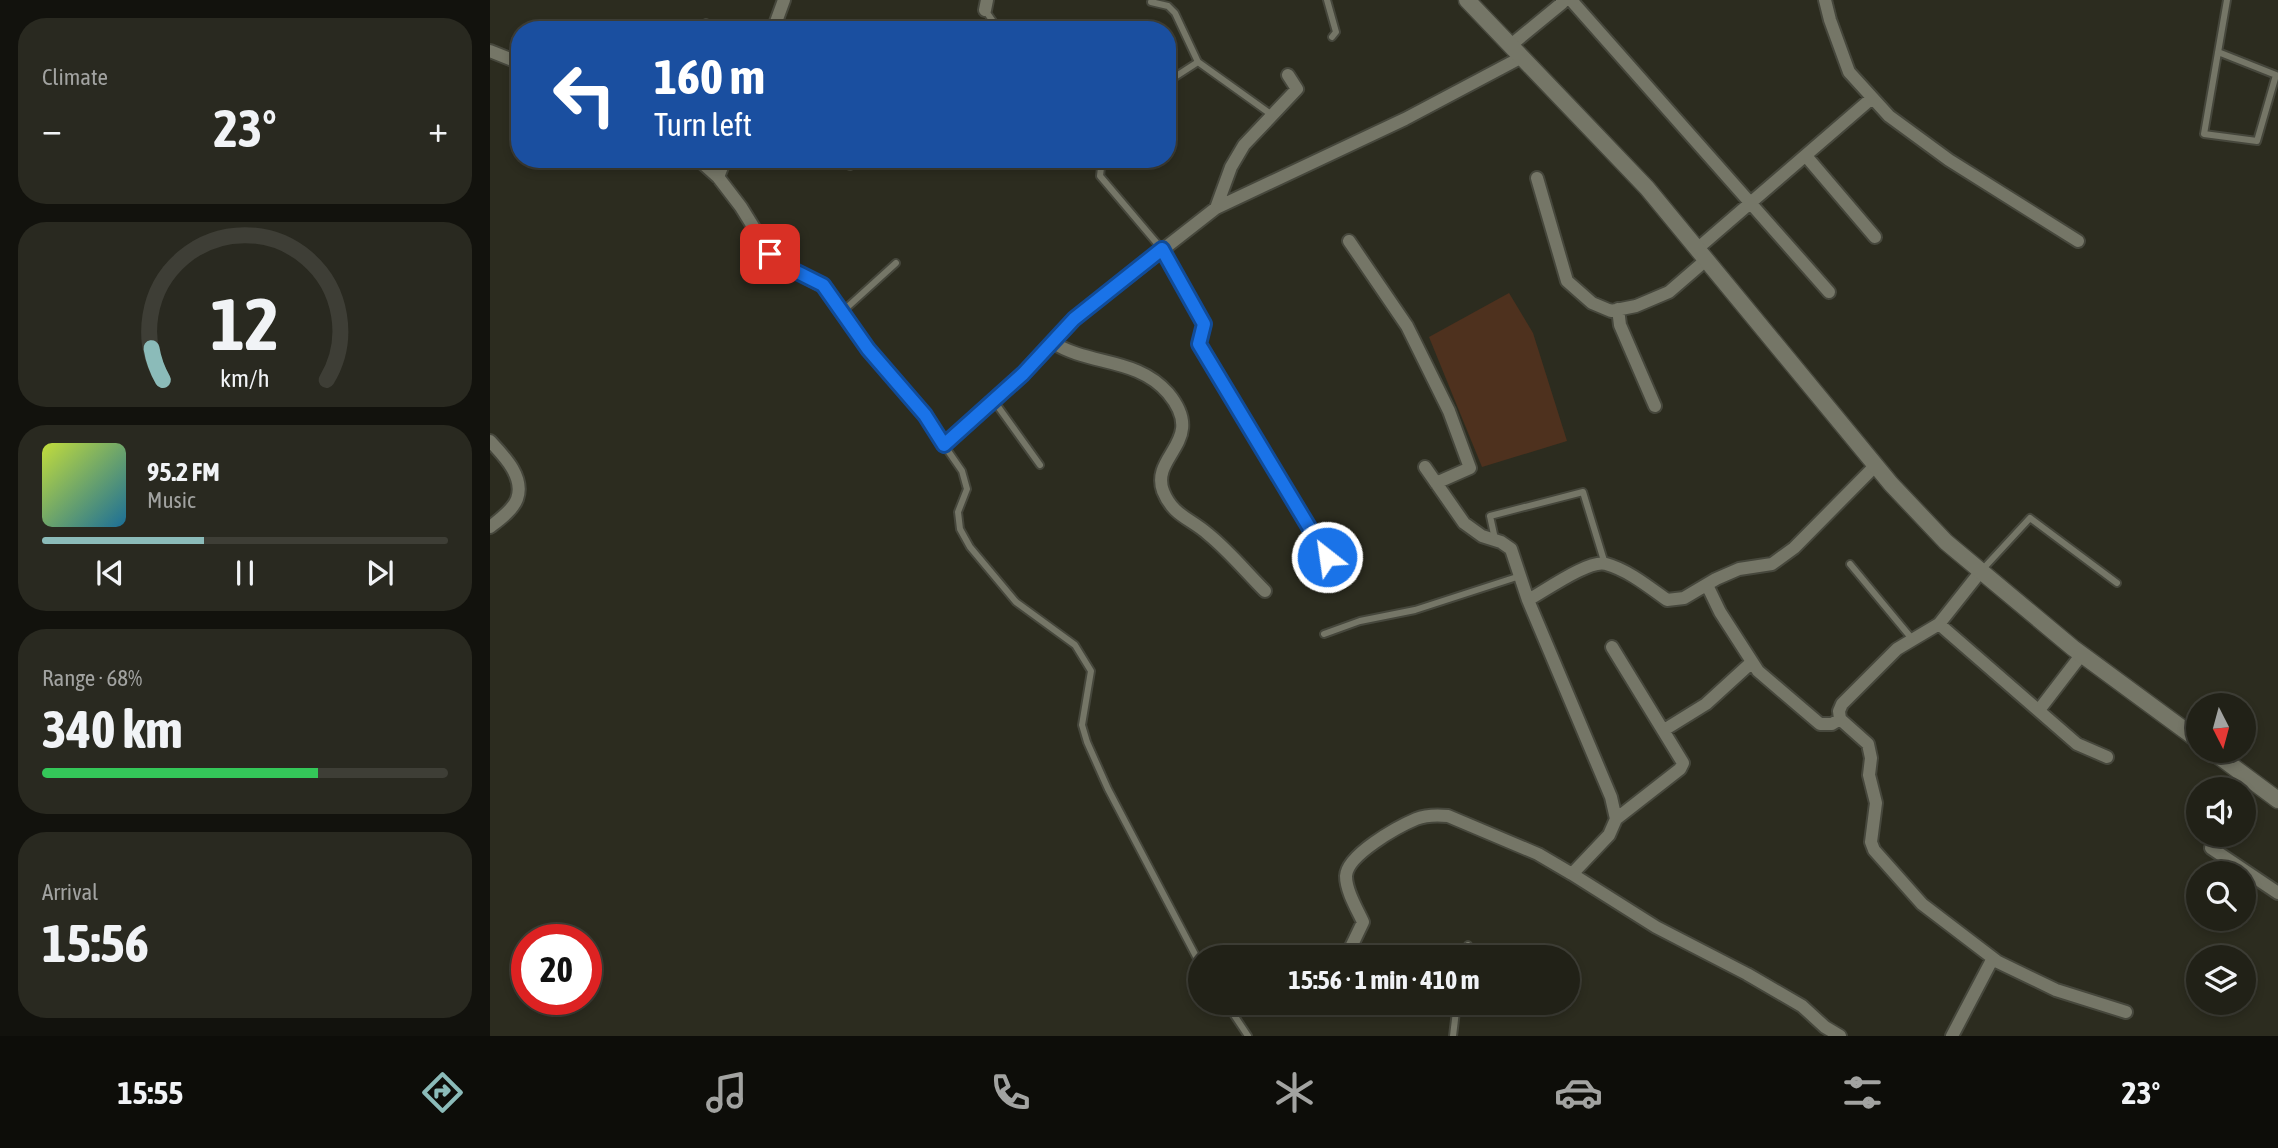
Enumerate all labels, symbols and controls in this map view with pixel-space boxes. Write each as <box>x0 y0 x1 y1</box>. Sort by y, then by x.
text: 160 m <box>654 48 765 104</box>
icon: left <box>539 49 630 140</box>
text: Climate <box>42 64 108 90</box>
text: 23° <box>213 98 277 158</box>
text: Turn left <box>654 106 752 143</box>
text: − <box>42 107 62 150</box>
text: + <box>428 107 448 150</box>
pin <box>740 224 800 284</box>
icon: arrive <box>751 235 789 273</box>
text: 12 <box>211 283 279 366</box>
text: km/h <box>220 364 270 392</box>
text: 95.2 FM <box>147 457 220 487</box>
text: Music <box>147 487 195 513</box>
position arrow <box>1290 520 1364 594</box>
icon: previous <box>91 554 129 592</box>
icon: pause <box>226 554 264 592</box>
icon: next <box>361 554 399 592</box>
text: Range · 68% <box>42 665 142 691</box>
north arrow <box>2186 693 2256 763</box>
map controls <box>2186 693 2256 1015</box>
text: 340 km <box>42 699 183 759</box>
button: sound <box>2186 777 2256 847</box>
button: search <box>2186 861 2256 931</box>
text: Arrival <box>42 879 98 905</box>
text: 15:56 <box>42 913 149 973</box>
speed limit sign: 20 <box>511 924 602 1015</box>
button: layers <box>2186 945 2256 1015</box>
text: 15:56 · 1 min · 410 m <box>1289 965 1479 995</box>
icon: directions <box>418 1068 467 1117</box>
icon: music <box>702 1068 751 1117</box>
icon: phone <box>986 1068 1035 1117</box>
icon: climate <box>1270 1068 1319 1117</box>
icon: car <box>1554 1068 1603 1117</box>
icon: filters <box>1838 1068 1887 1117</box>
text: 15:55 <box>117 1074 183 1111</box>
text: 23° <box>2122 1074 2160 1111</box>

